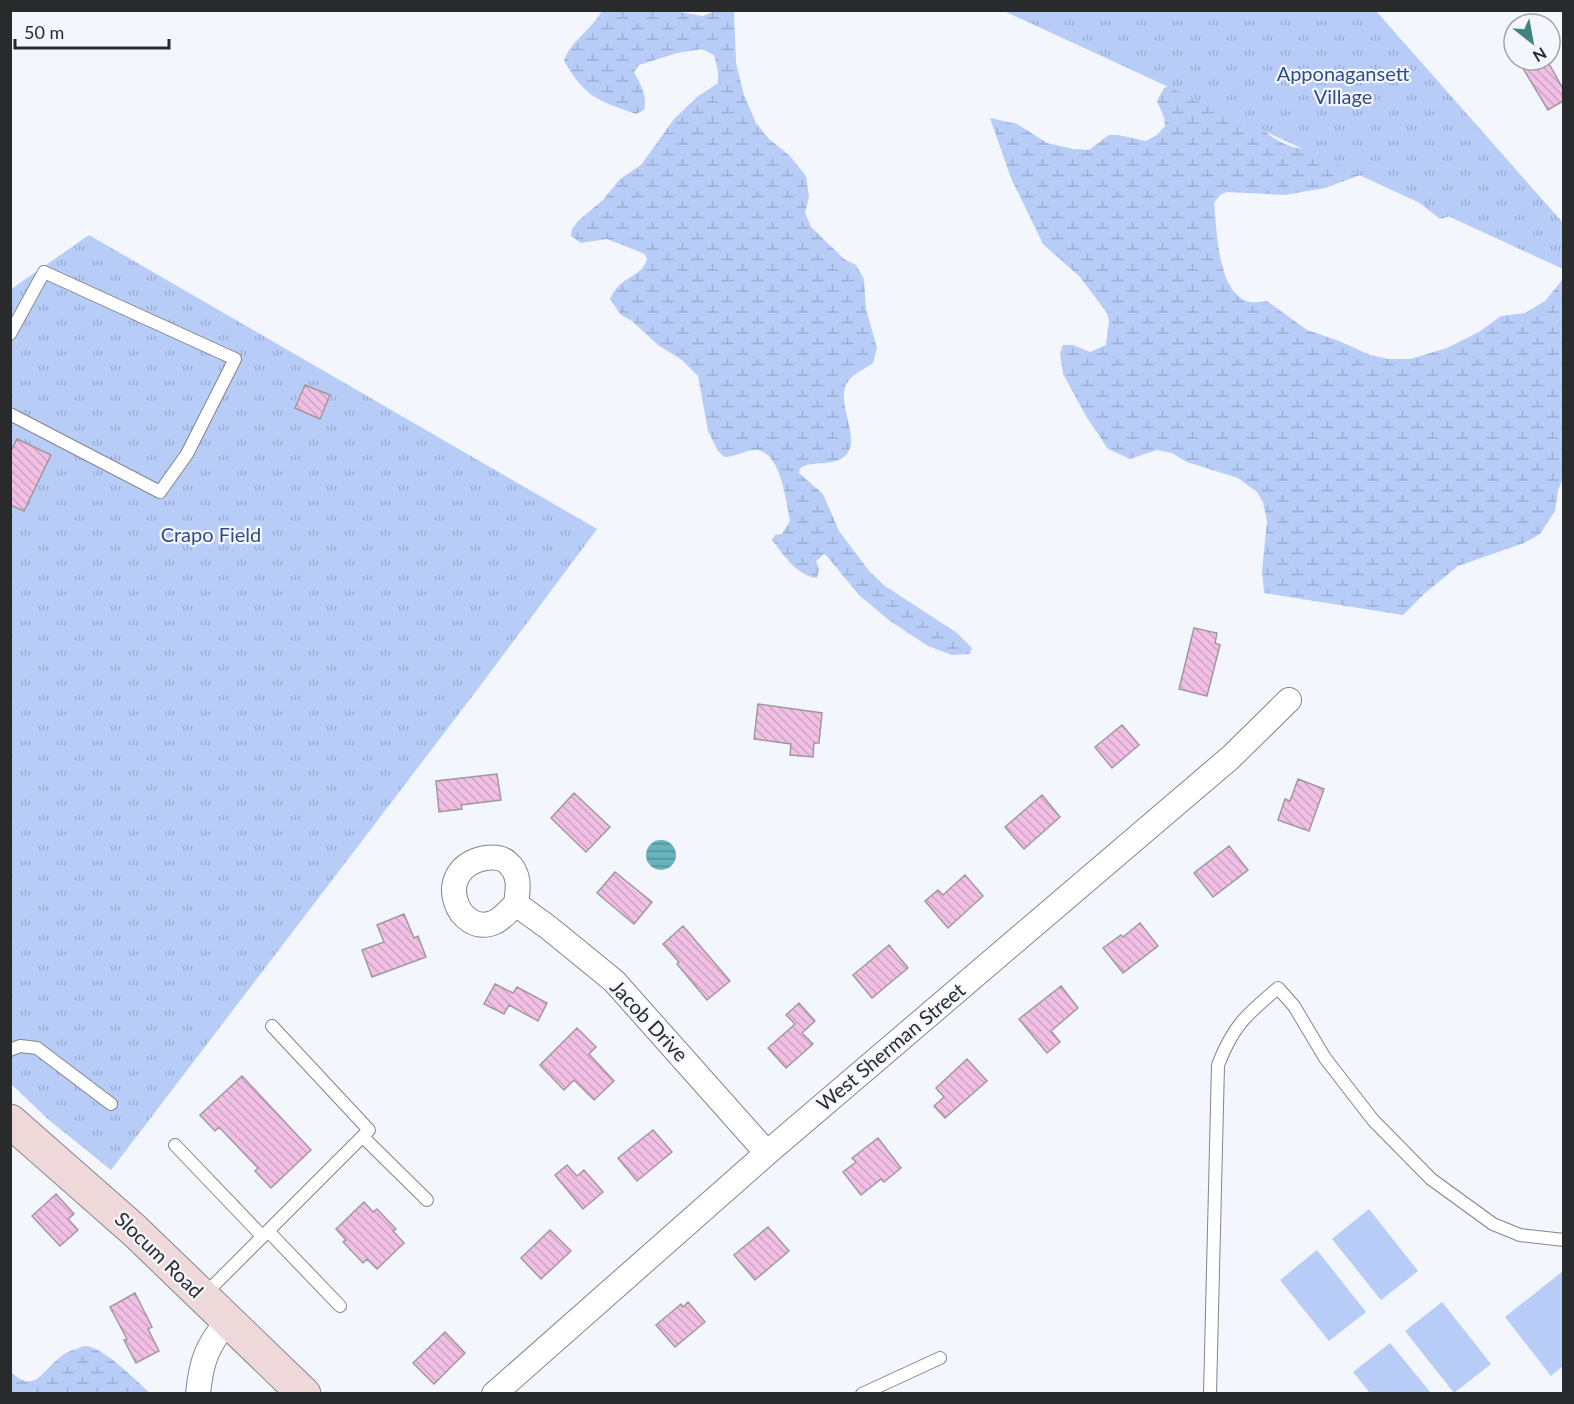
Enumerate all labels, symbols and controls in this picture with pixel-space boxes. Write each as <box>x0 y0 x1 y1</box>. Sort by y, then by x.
scale bar <box>15 12 170 50</box>
north arrow <box>1502 12 1562 72</box>
text: 50 m <box>24 21 64 43</box>
text: N <box>1530 44 1550 67</box>
park label: Apponagansett Village <box>1277 61 1410 108</box>
park label: Crapo Field <box>161 522 261 546</box>
street label: Jacob Drive <box>606 975 694 1066</box>
street label: West Sherman Street <box>811 977 969 1115</box>
street label: Slocum Road <box>111 1206 209 1302</box>

